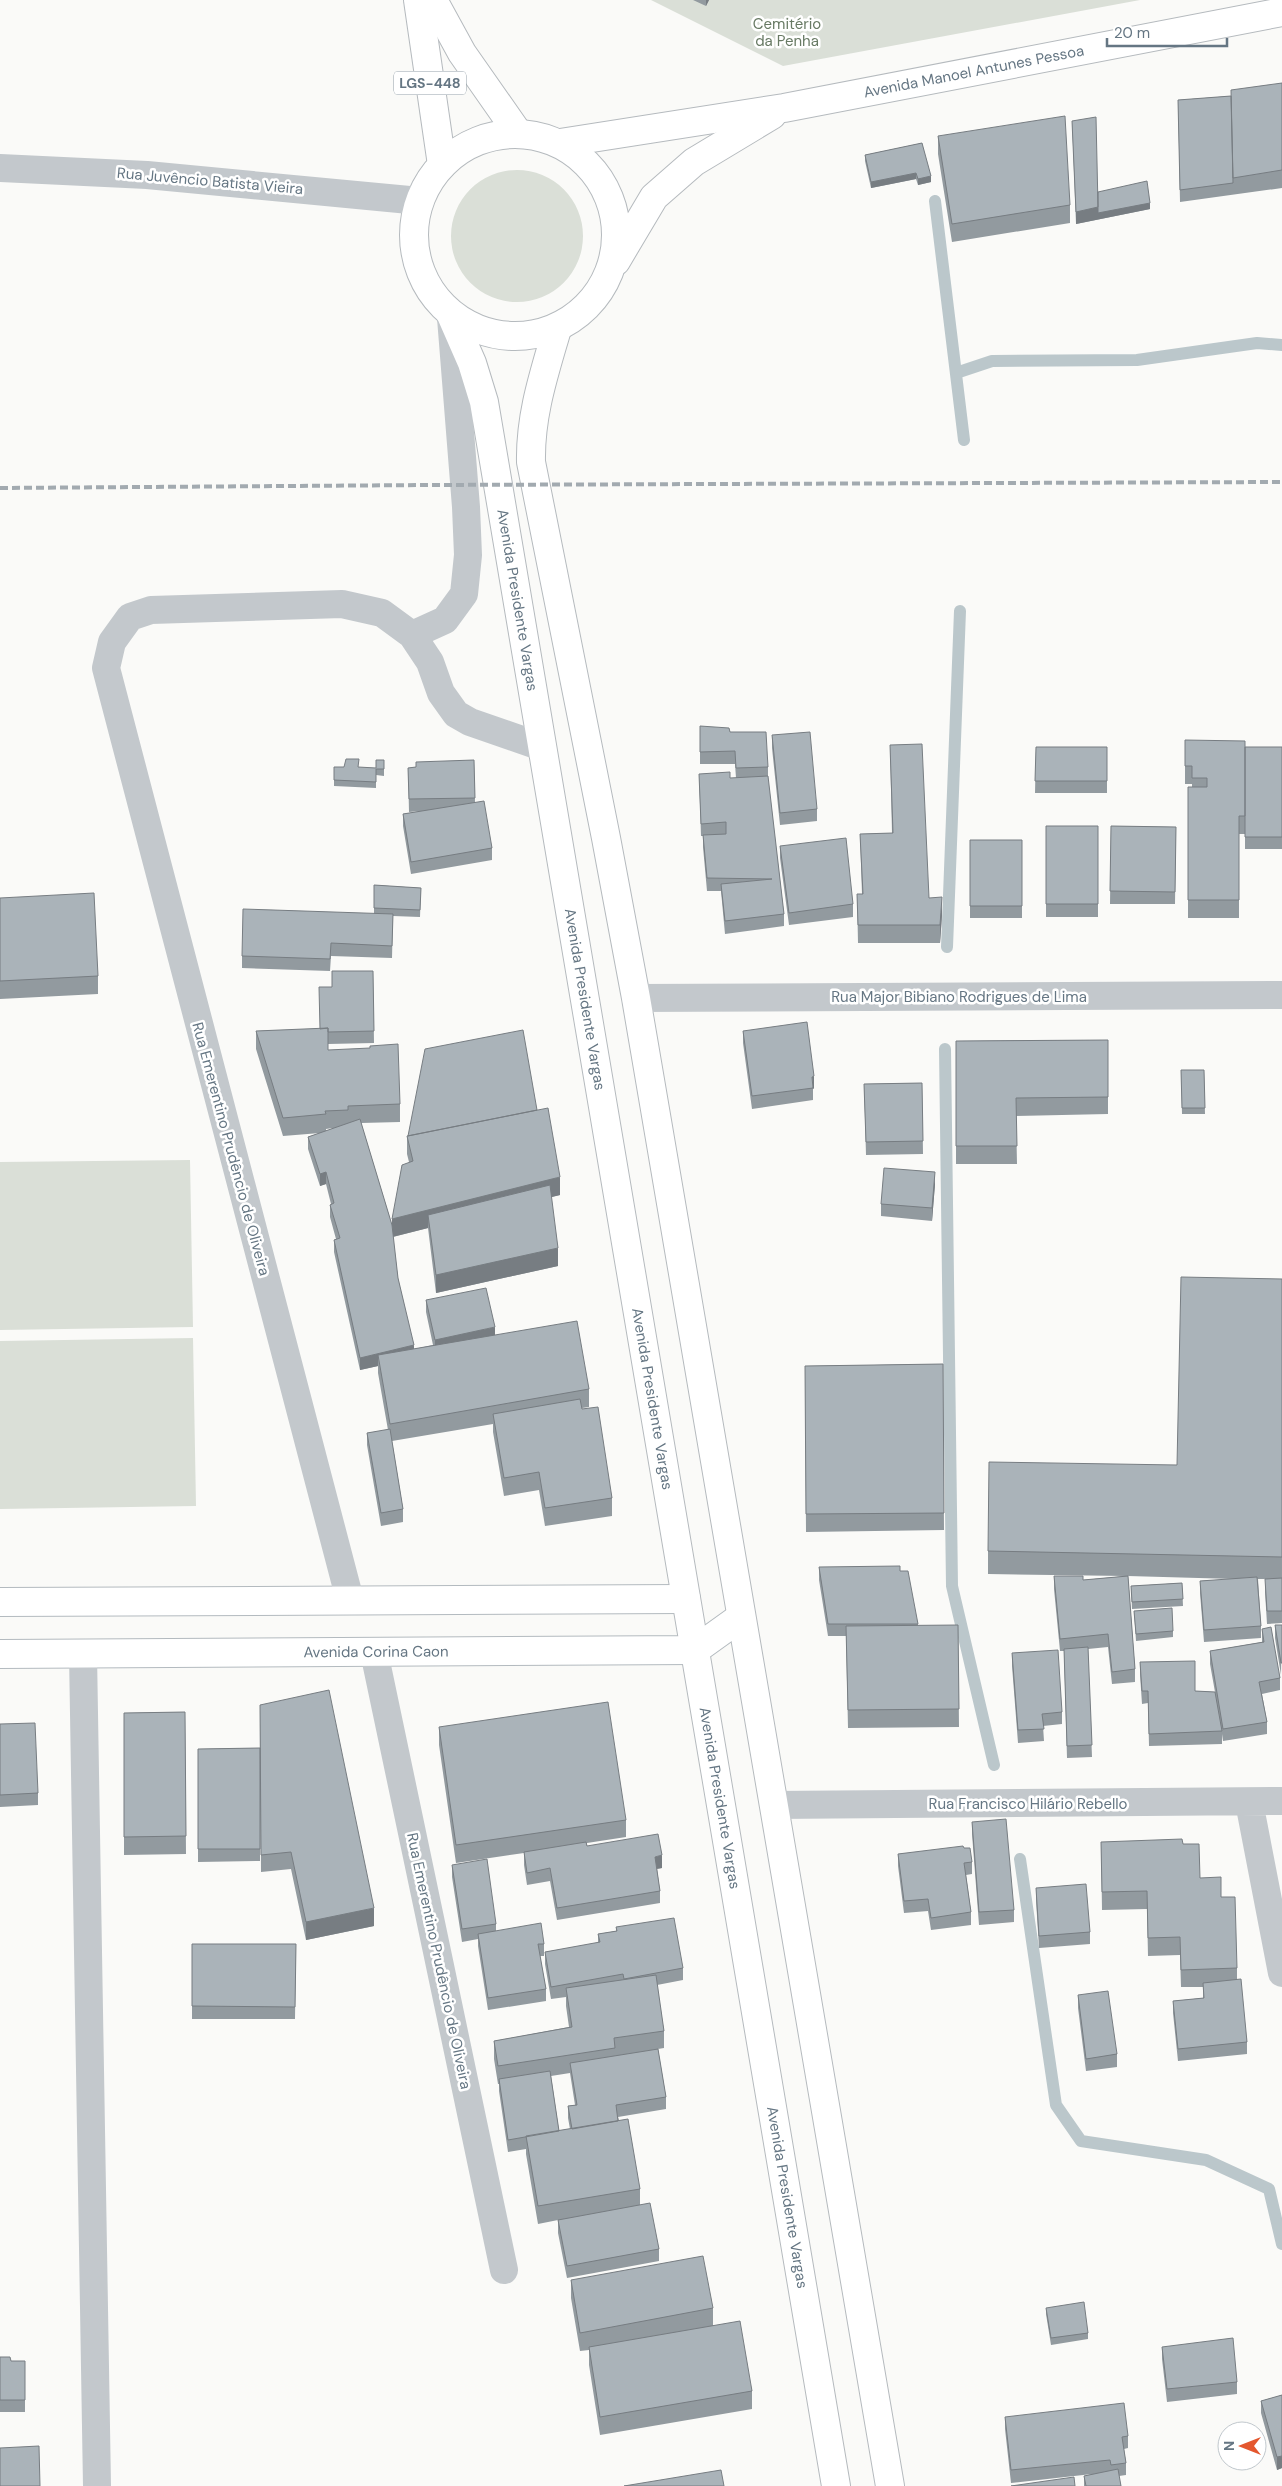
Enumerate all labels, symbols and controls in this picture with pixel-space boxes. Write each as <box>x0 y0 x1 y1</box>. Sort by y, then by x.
park label: Cemitério da Penha <box>753 14 821 51</box>
scale bar <box>1107 15 1227 47</box>
text: 20 m <box>1114 23 1150 43</box>
street label: Avenida Manoel Antunes Pessoa <box>862 40 1086 102</box>
road number: LGS-448 <box>394 72 466 95</box>
street label: Rua Juvêncio Batista Vieira <box>116 163 304 199</box>
street label: Avenida Presidente Vargas <box>492 507 543 693</box>
street label: Avenida Presidente Vargas <box>560 907 610 1092</box>
street label: Rua Major Bibiano Rodrigues de Lima <box>831 987 1087 1007</box>
street label: Rua Emerentino Prudêncio de Oliveira <box>187 1020 275 1278</box>
street label: Avenida Presidente Vargas <box>627 1306 678 1491</box>
street label: Avenida Corina Caon <box>303 1641 449 1662</box>
street label: Avenida Presidente Vargas <box>695 1705 745 1891</box>
street label: Rua Francisco Hilário Rebello <box>928 1794 1128 1814</box>
street label: Rua Emerentino Prudêncio de Oliveira <box>402 1831 476 2091</box>
street label: Avenida Presidente Vargas <box>762 2105 812 2290</box>
north arrow <box>1217 2421 1267 2471</box>
text: N <box>1220 2441 1238 2451</box>

